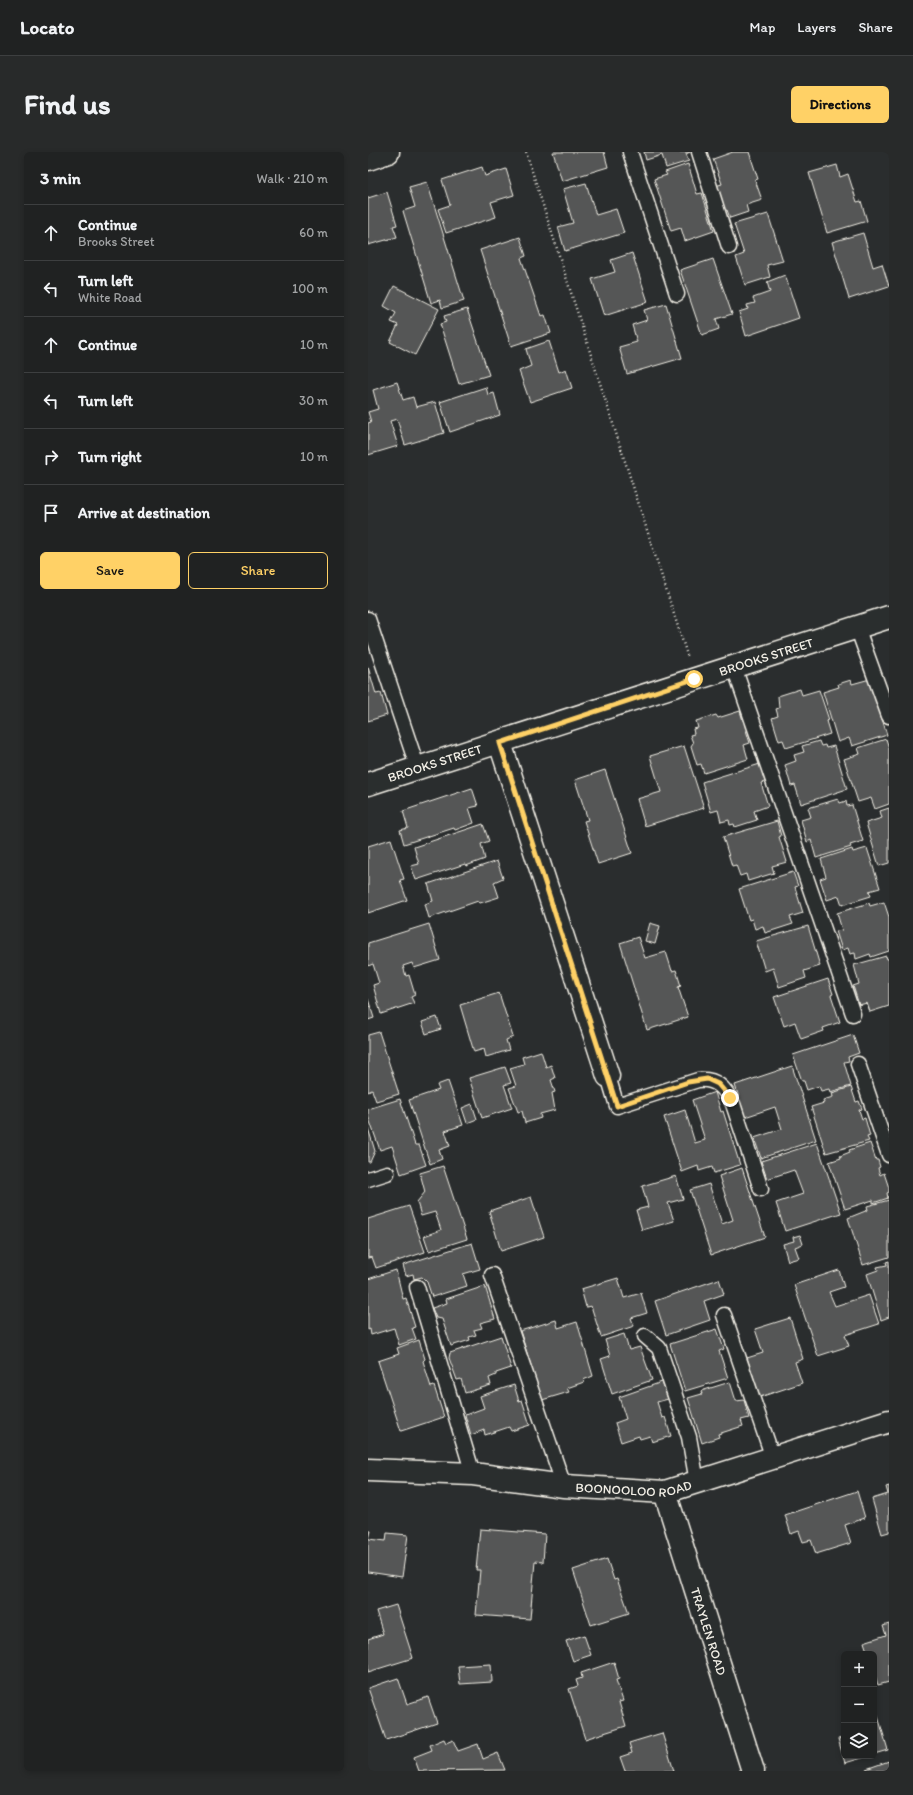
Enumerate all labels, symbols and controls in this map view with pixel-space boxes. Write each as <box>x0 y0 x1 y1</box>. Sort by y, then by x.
text: Locato <box>20 16 74 39</box>
text: Map <box>750 19 775 36</box>
text: Layers <box>797 19 836 36</box>
text: Share <box>858 19 893 36</box>
button: Directions <box>791 86 889 123</box>
text: Find us <box>24 87 111 121</box>
text: 3 min <box>40 168 81 188</box>
text: Walk · 210 m <box>257 171 328 186</box>
text: Continue <box>78 216 137 234</box>
icon: ahead <box>40 222 62 244</box>
text: 60 m <box>299 225 328 240</box>
text: Brooks Street <box>78 234 155 249</box>
text: Turn left <box>78 272 133 290</box>
icon: left <box>40 278 62 300</box>
text: 100 m <box>292 281 328 296</box>
text: White Road <box>78 290 142 305</box>
icon: ahead <box>40 334 62 356</box>
text: Continue <box>78 336 137 354</box>
text: 10 m <box>300 337 328 352</box>
icon: left <box>40 390 62 412</box>
text: Turn left <box>78 392 133 410</box>
text: 30 m <box>299 393 328 408</box>
icon: right <box>40 446 62 468</box>
text: Turn right <box>78 448 142 466</box>
text: 10 m <box>300 449 328 464</box>
icon: arrive <box>40 502 62 524</box>
text: Arrive at destination <box>78 504 210 522</box>
button: Save <box>40 552 180 589</box>
button: Share <box>188 552 328 589</box>
street label: BROOKS STREET <box>717 635 816 679</box>
route start <box>685 670 703 688</box>
street label: BROOKS STREET <box>386 741 484 785</box>
route end <box>721 1089 739 1107</box>
street label: BOONOOLOO ROAD <box>575 1477 694 1500</box>
street label: TRAYLEN ROAD <box>688 1586 729 1677</box>
map controls <box>841 1651 877 1759</box>
button: + <box>841 1651 877 1687</box>
button: − <box>841 1687 877 1723</box>
button: layers <box>841 1723 877 1759</box>

